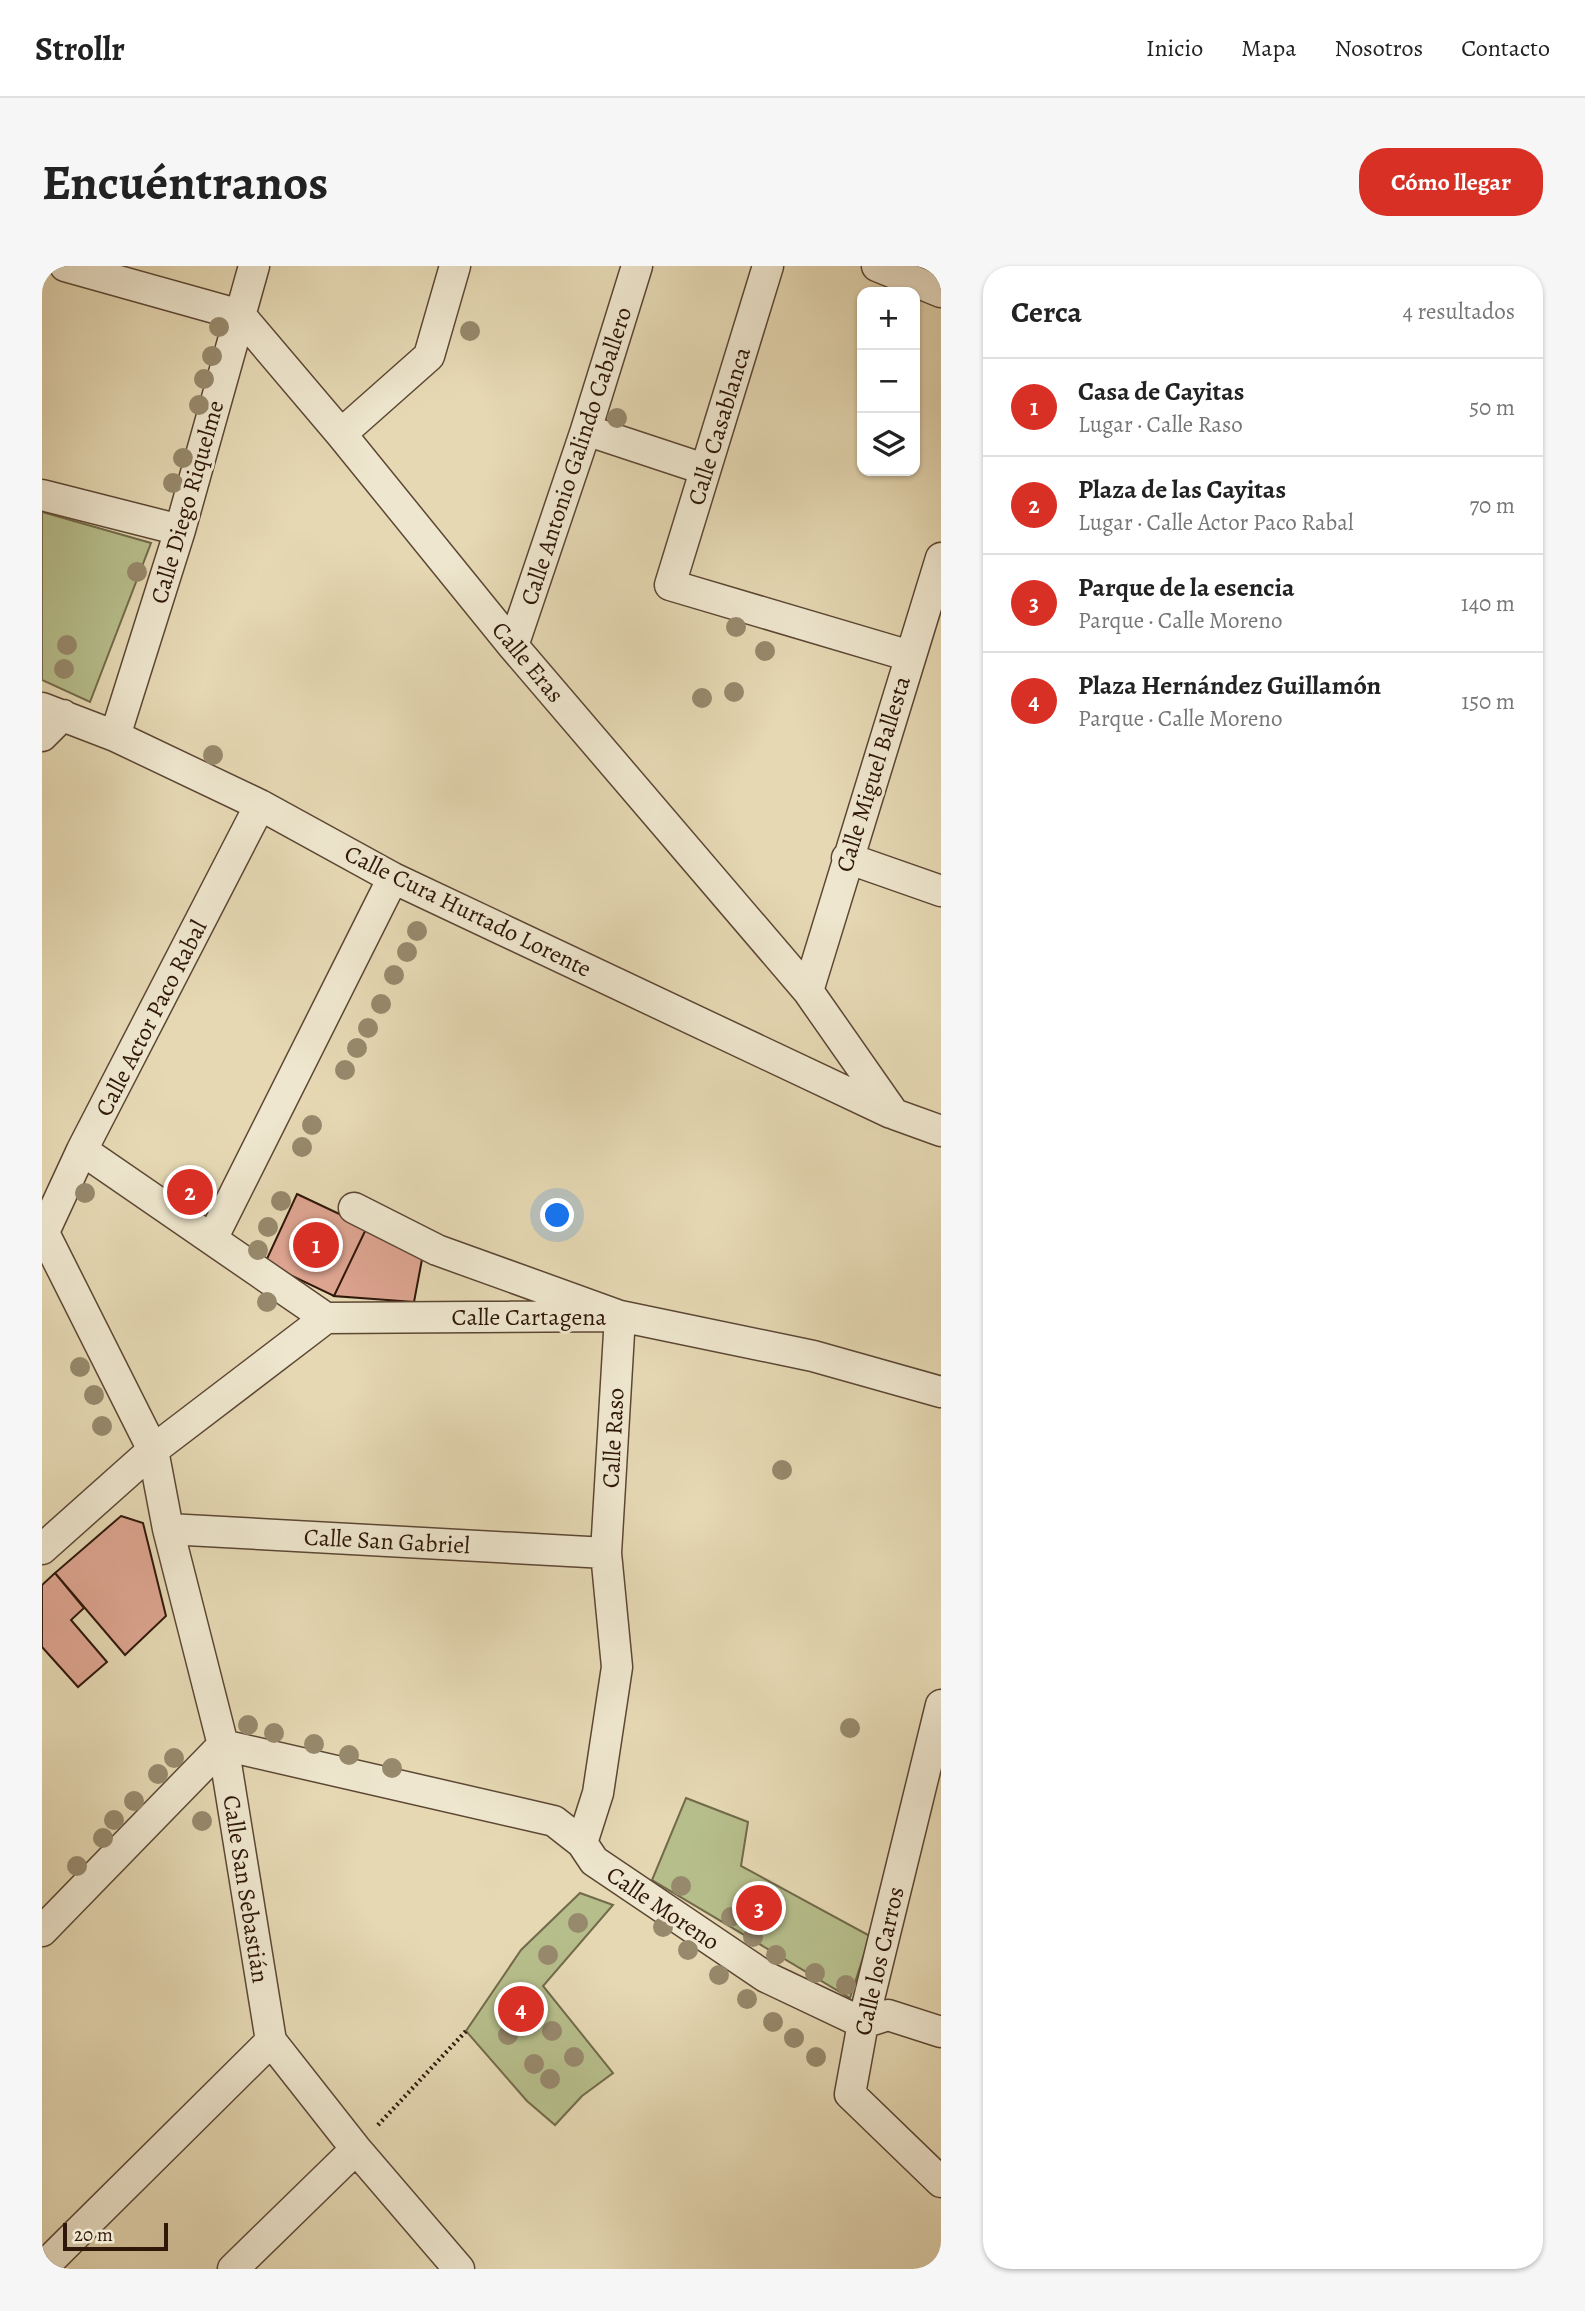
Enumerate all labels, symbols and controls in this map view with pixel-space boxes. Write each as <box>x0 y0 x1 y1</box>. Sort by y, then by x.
text: Strollr <box>35 26 125 71</box>
text: Inicio <box>1146 32 1203 64</box>
text: Mapa <box>1241 32 1296 64</box>
text: Nosotros <box>1334 32 1423 64</box>
text: Contacto <box>1461 32 1550 64</box>
button: Cómo llegar <box>1359 148 1543 216</box>
text: Encuéntranos <box>42 149 328 216</box>
map controls <box>857 287 920 476</box>
button: + <box>857 287 920 350</box>
text: Cerca <box>1011 292 1082 332</box>
text: 4 resultados <box>1402 296 1515 327</box>
street label: Calle Antonio Galindo Caballero <box>513 303 639 609</box>
street label: Calle Casablanca <box>680 342 759 509</box>
button: − <box>857 350 920 413</box>
text: Casa de Cayitas <box>1078 374 1244 409</box>
text: 1 <box>1030 392 1038 423</box>
text: 50 m <box>1469 392 1515 423</box>
street label: Calle Diego Riquelme <box>143 397 231 607</box>
text: Lugar · Calle Raso <box>1078 409 1243 440</box>
button: layers <box>857 413 920 476</box>
text: Plaza de las Cayitas <box>1078 472 1286 507</box>
text: 2 <box>1028 490 1040 521</box>
text: 70 m <box>1469 490 1515 521</box>
text: Lugar · Calle Actor Paco Rabal <box>1078 507 1354 538</box>
text: Parque de la esencia <box>1078 570 1295 605</box>
text: 3 <box>1029 588 1039 619</box>
text: 140 m <box>1461 588 1515 619</box>
text: Parque · Calle Moreno <box>1078 605 1282 636</box>
street label: Calle Eras <box>485 615 571 709</box>
text: Plaza Hernández Guillamón <box>1078 668 1381 703</box>
street label: Calle Miguel Ballesta <box>828 671 918 876</box>
text: 4 <box>1029 686 1039 717</box>
text: 150 m <box>1461 686 1515 717</box>
text: Parque · Calle Moreno <box>1078 703 1282 734</box>
street label: Calle Cura Hurtado Lorente <box>339 837 597 985</box>
street label: Calle Actor Paco Rabal <box>88 914 214 1122</box>
pin: 2 <box>167 1166 213 1218</box>
your location <box>540 1198 574 1232</box>
pin: 1 <box>293 1219 339 1271</box>
street label: Calle Cartagena <box>451 1301 607 1333</box>
street label: Calle Raso <box>594 1387 632 1489</box>
street label: Calle San Gabriel <box>303 1521 471 1561</box>
street label: Calle San Sebastián <box>215 1793 277 1985</box>
street label: Calle Moreno <box>600 1858 726 1958</box>
pin: 3 <box>736 1882 782 1934</box>
street label: Calle los Carros <box>846 1884 912 2038</box>
pin: 4 <box>498 1983 544 2035</box>
scale bar <box>63 2220 168 2252</box>
text: 20 m <box>74 2222 113 2248</box>

